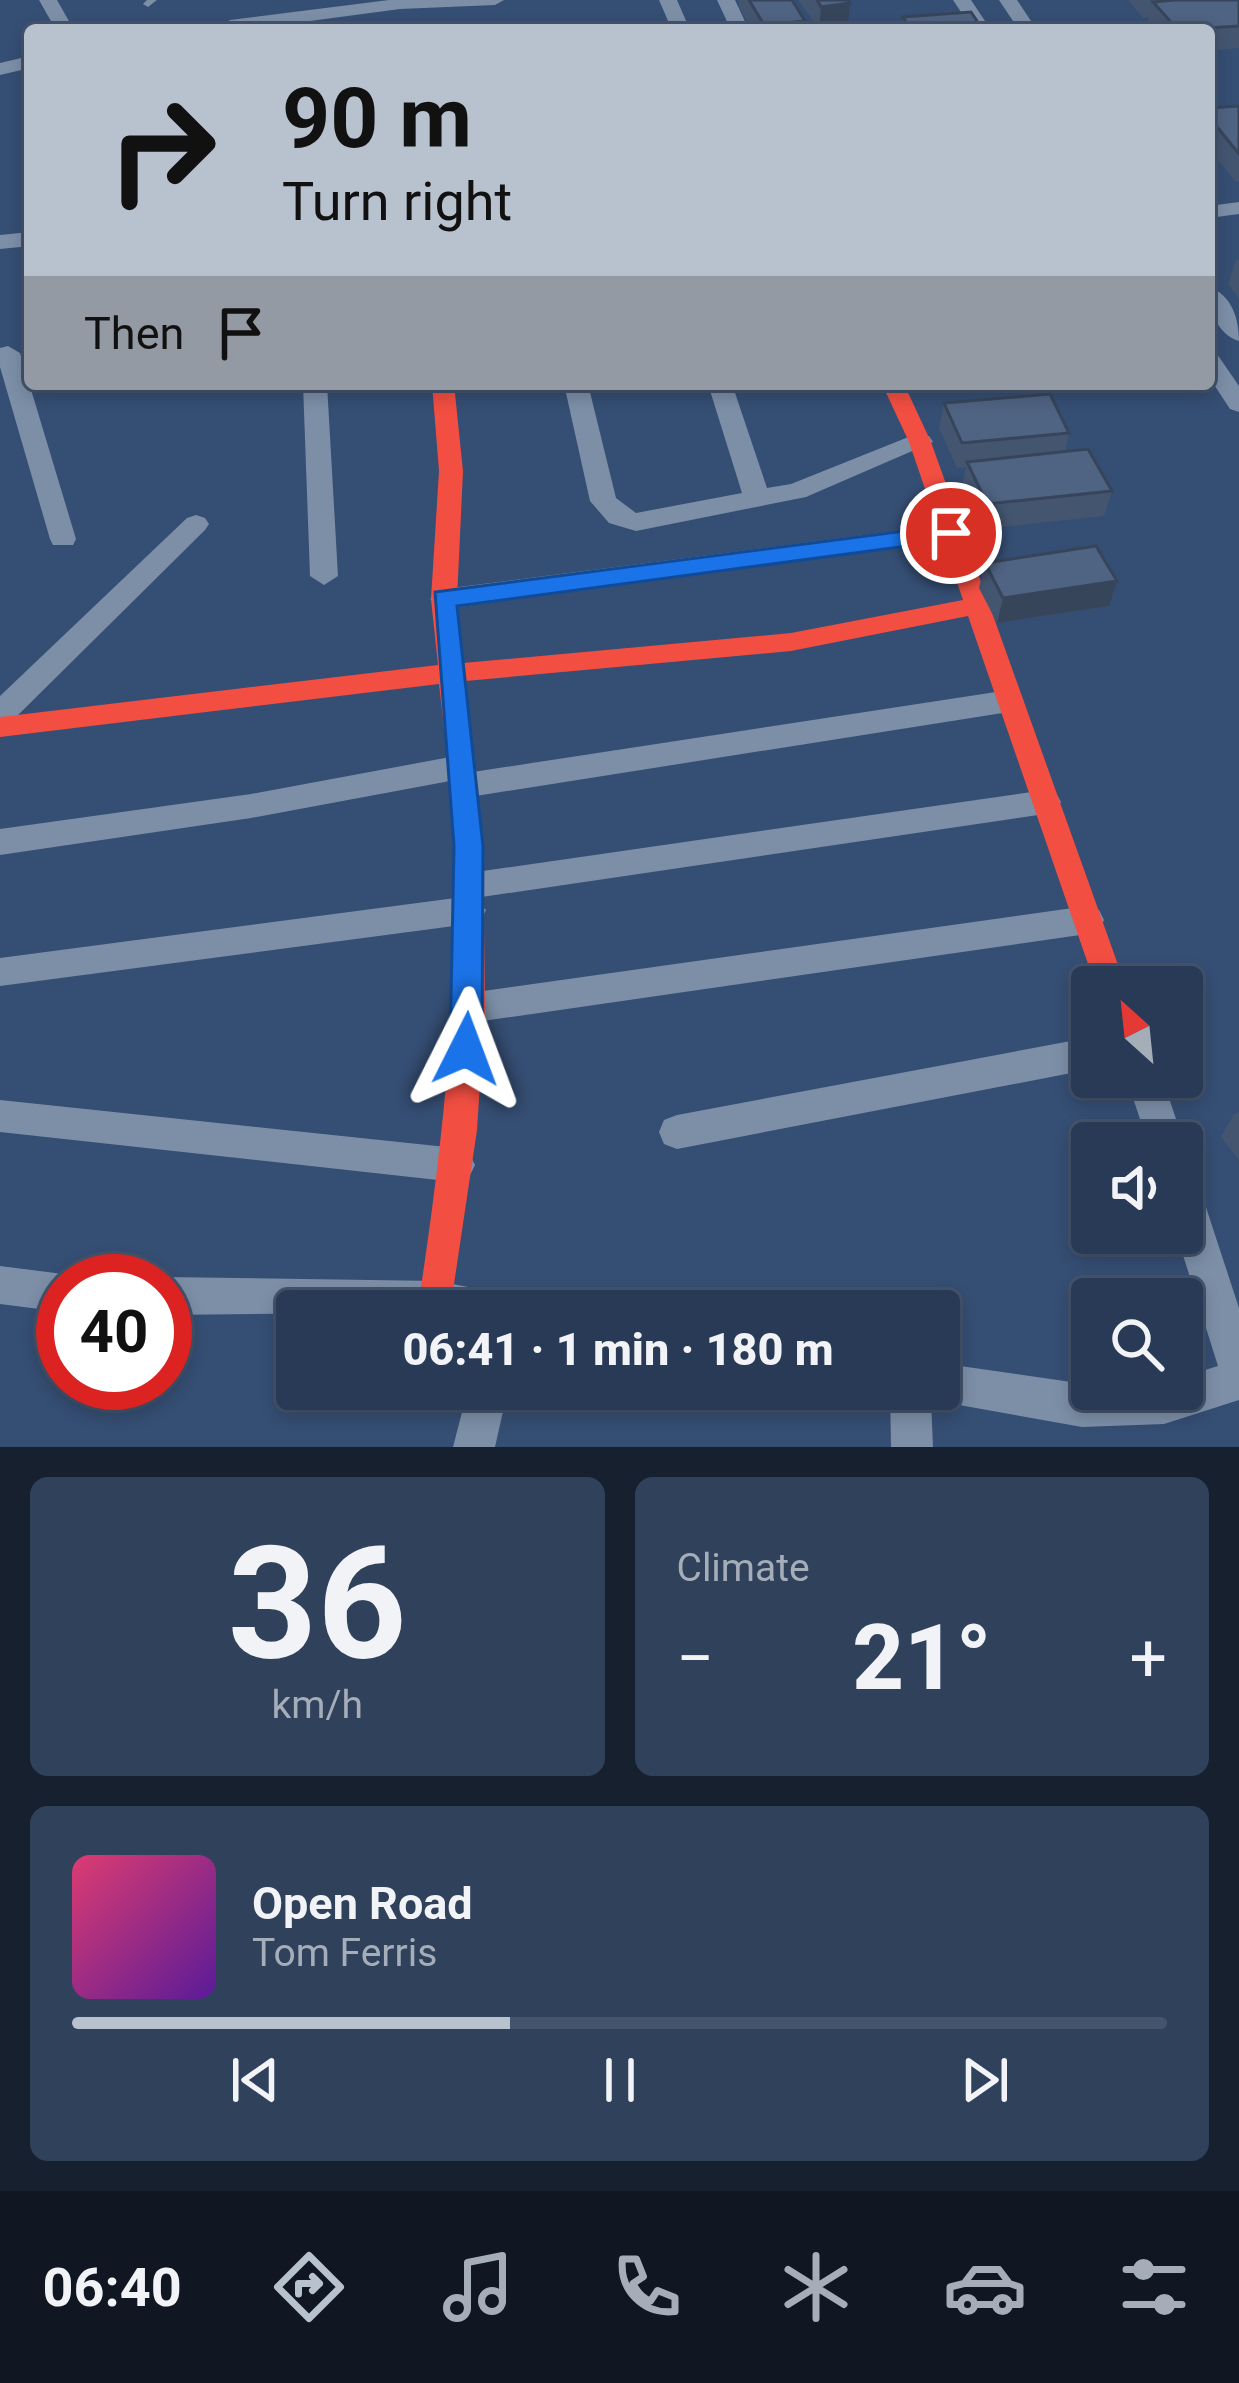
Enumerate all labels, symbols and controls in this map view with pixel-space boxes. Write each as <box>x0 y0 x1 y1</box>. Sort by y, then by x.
text: 90 m <box>282 69 472 168</box>
icon: right <box>84 72 240 228</box>
text: Turn right <box>282 170 512 233</box>
icon: arrive <box>208 300 274 366</box>
text: Then <box>84 307 184 360</box>
pin <box>900 482 1002 584</box>
icon: arrive <box>918 500 984 566</box>
north arrow <box>1071 966 1203 1098</box>
map controls <box>1071 966 1203 1410</box>
position arrow <box>403 986 529 1112</box>
button: sound <box>1071 1122 1203 1254</box>
speed limit sign: 40 <box>36 1254 192 1410</box>
button: search <box>1071 1278 1203 1410</box>
text: 06:41 · 1 min · 180 m <box>402 1323 834 1376</box>
text: 36 <box>228 1512 407 1695</box>
text: Climate <box>677 1545 810 1591</box>
text: 21° <box>852 1606 992 1711</box>
text: − <box>677 1620 714 1697</box>
text: + <box>1130 1620 1167 1697</box>
text: km/h <box>271 1682 363 1728</box>
text: Open Road <box>252 1877 473 1930</box>
text: Tom Ferris <box>252 1930 437 1976</box>
icon: previous <box>222 2047 288 2113</box>
icon: pause <box>587 2047 653 2113</box>
icon: next <box>952 2047 1018 2113</box>
icon: directions <box>267 2245 351 2329</box>
icon: music <box>436 2245 520 2329</box>
icon: phone <box>605 2245 689 2329</box>
icon: climate <box>774 2245 858 2329</box>
icon: car <box>943 2245 1027 2329</box>
icon: filters <box>1112 2245 1196 2329</box>
text: 06:40 <box>43 2256 182 2319</box>

